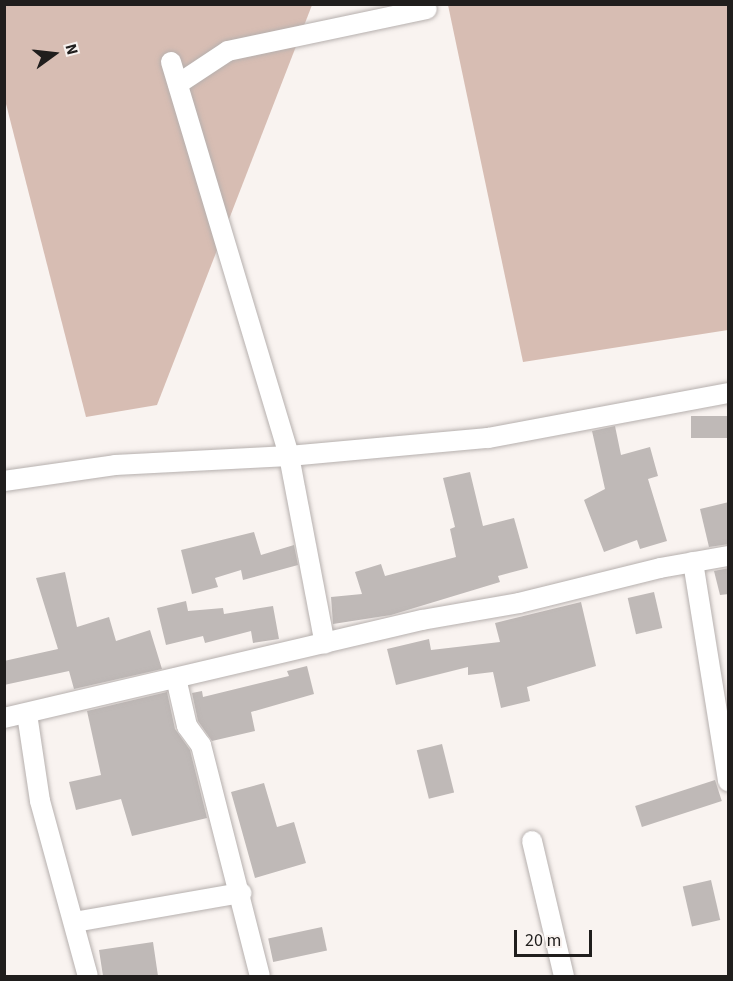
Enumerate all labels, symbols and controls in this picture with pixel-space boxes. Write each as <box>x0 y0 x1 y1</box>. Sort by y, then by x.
north arrow <box>24 24 84 84</box>
text: N <box>59 41 83 57</box>
scale bar <box>517 918 595 956</box>
text: 20 m <box>525 928 561 953</box>

